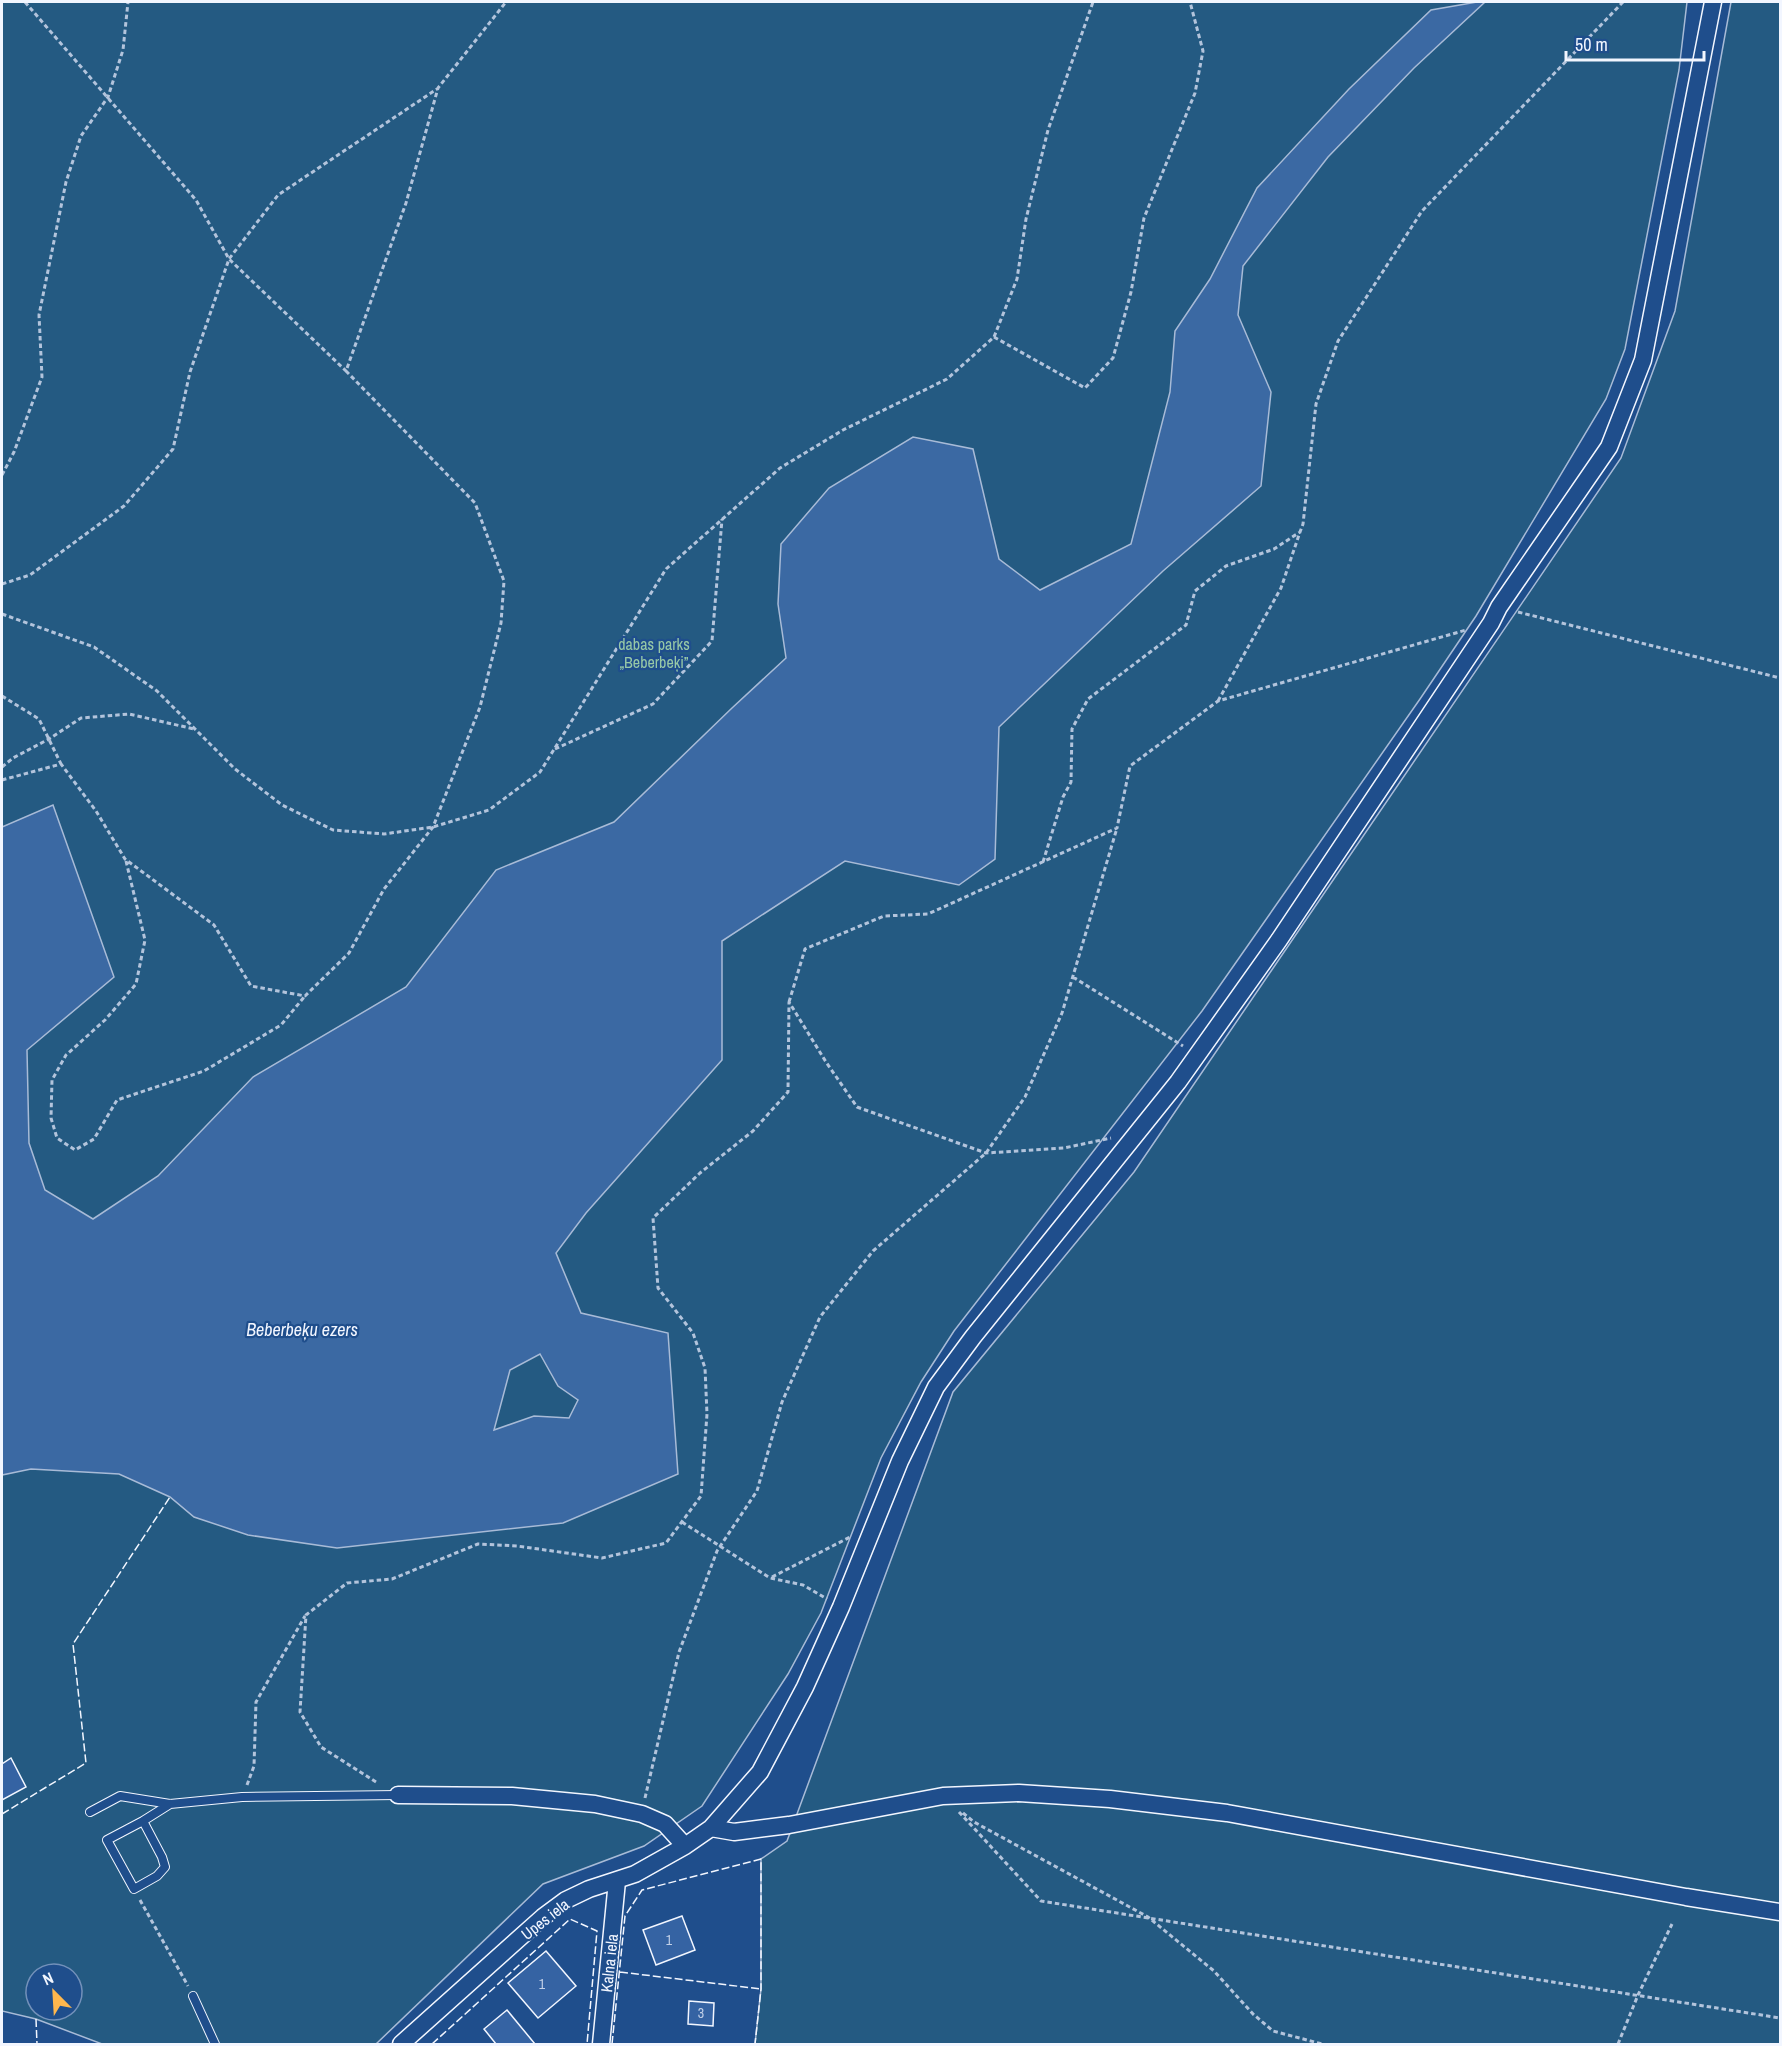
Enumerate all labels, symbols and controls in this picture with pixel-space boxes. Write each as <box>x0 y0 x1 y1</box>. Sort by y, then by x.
scale bar <box>1566 24 1704 62</box>
text: 50 m <box>1575 32 1608 57</box>
park label: dabas parks „Beberbeķi” <box>618 633 690 673</box>
water label: Beberbeķu ezers <box>246 1317 358 1342</box>
street label: Upes iela <box>516 1893 574 1945</box>
house number: 1 <box>666 1931 673 1949</box>
street label: Kalna iela <box>595 1932 623 1993</box>
north arrow <box>24 1962 84 2022</box>
text: N <box>39 1966 57 1990</box>
house number: 1 <box>539 1975 546 1993</box>
house number: 3 <box>698 2004 704 2022</box>

